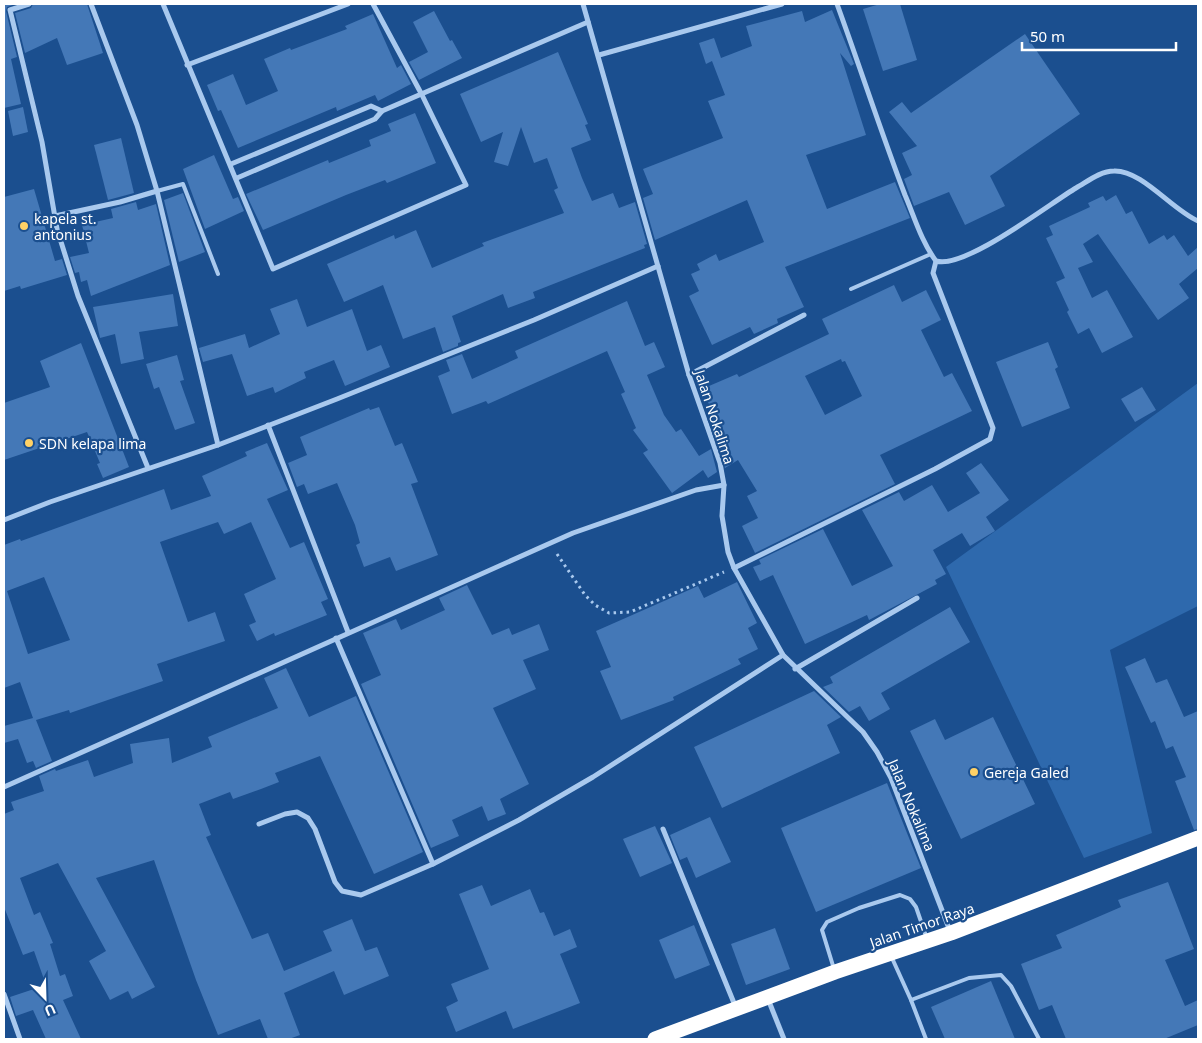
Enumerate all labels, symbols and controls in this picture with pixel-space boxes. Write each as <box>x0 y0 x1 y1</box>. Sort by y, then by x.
scale bar <box>1022 20 1176 52</box>
text: 50 m <box>1030 26 1065 46</box>
place label: kapela st. antonius <box>34 209 96 244</box>
marker: kapela st. antonius <box>18 220 30 232</box>
street label: Jalan Nokalima <box>690 366 739 467</box>
place label: SDN kelapa lima <box>39 434 146 453</box>
marker: SDN kelapa lima <box>23 437 35 449</box>
street label: Jalan Nokalima <box>883 754 940 854</box>
place label: Gereja Galed <box>984 763 1069 782</box>
marker: Gereja Galed <box>968 766 980 778</box>
street label: Jalan Timor Raya <box>865 898 977 952</box>
north arrow <box>20 973 70 1023</box>
text: U <box>42 1000 59 1021</box>

